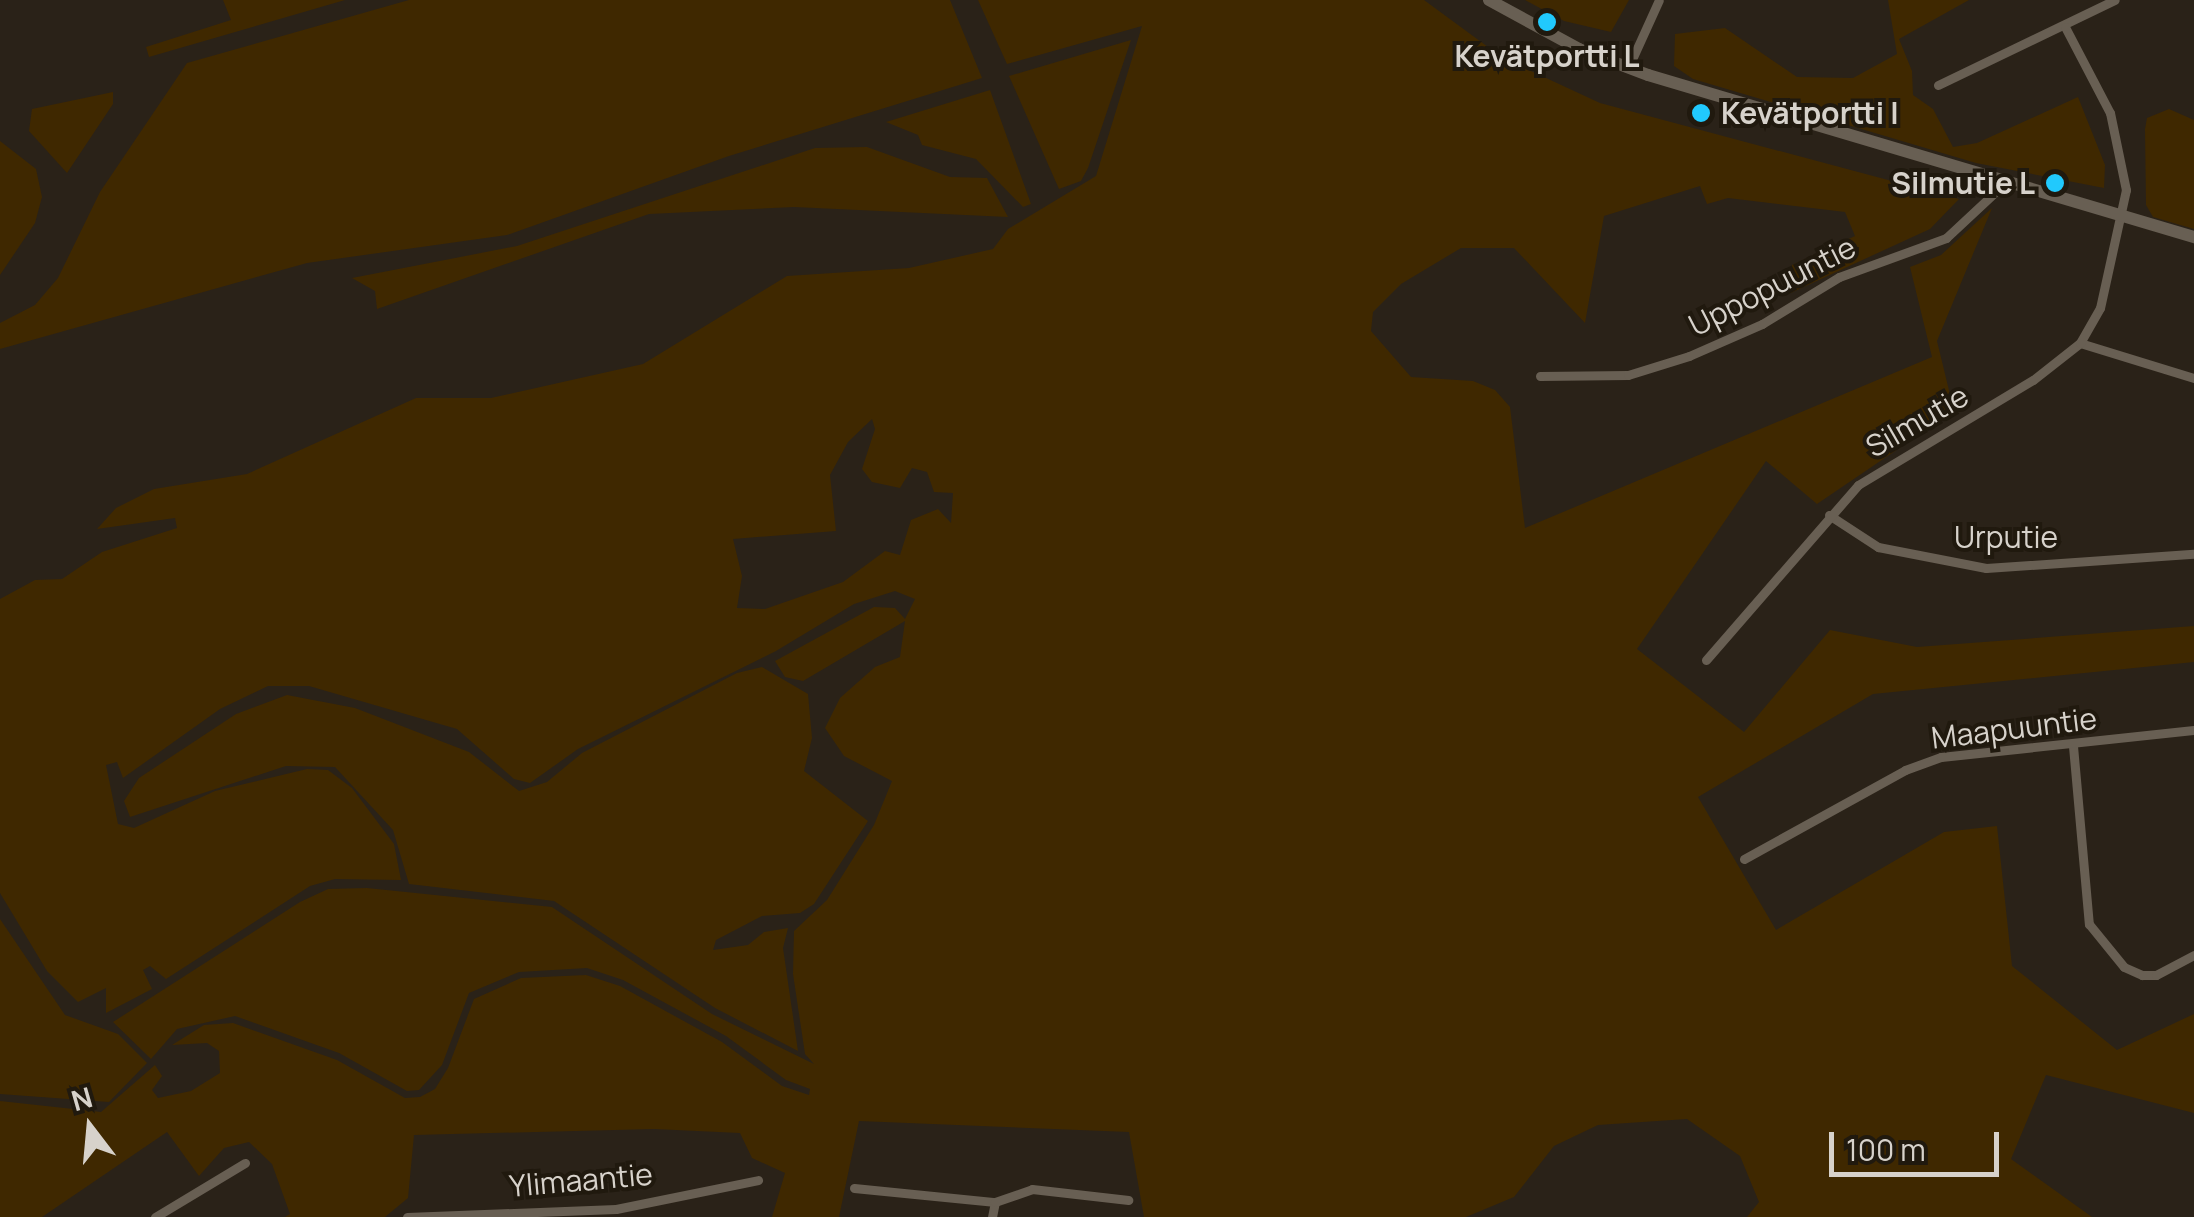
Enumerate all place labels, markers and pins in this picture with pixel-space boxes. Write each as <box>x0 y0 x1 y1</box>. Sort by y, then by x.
marker: Kevätportti L <box>1536 11 1558 33</box>
place label: Kevätportti L <box>1454 38 1640 74</box>
place label: Kevätportti I <box>1721 95 1899 131</box>
marker: Kevätportti I <box>1690 102 1712 124</box>
place label: Silmutie L <box>1891 165 2035 201</box>
marker: Silmutie L <box>2044 172 2066 194</box>

